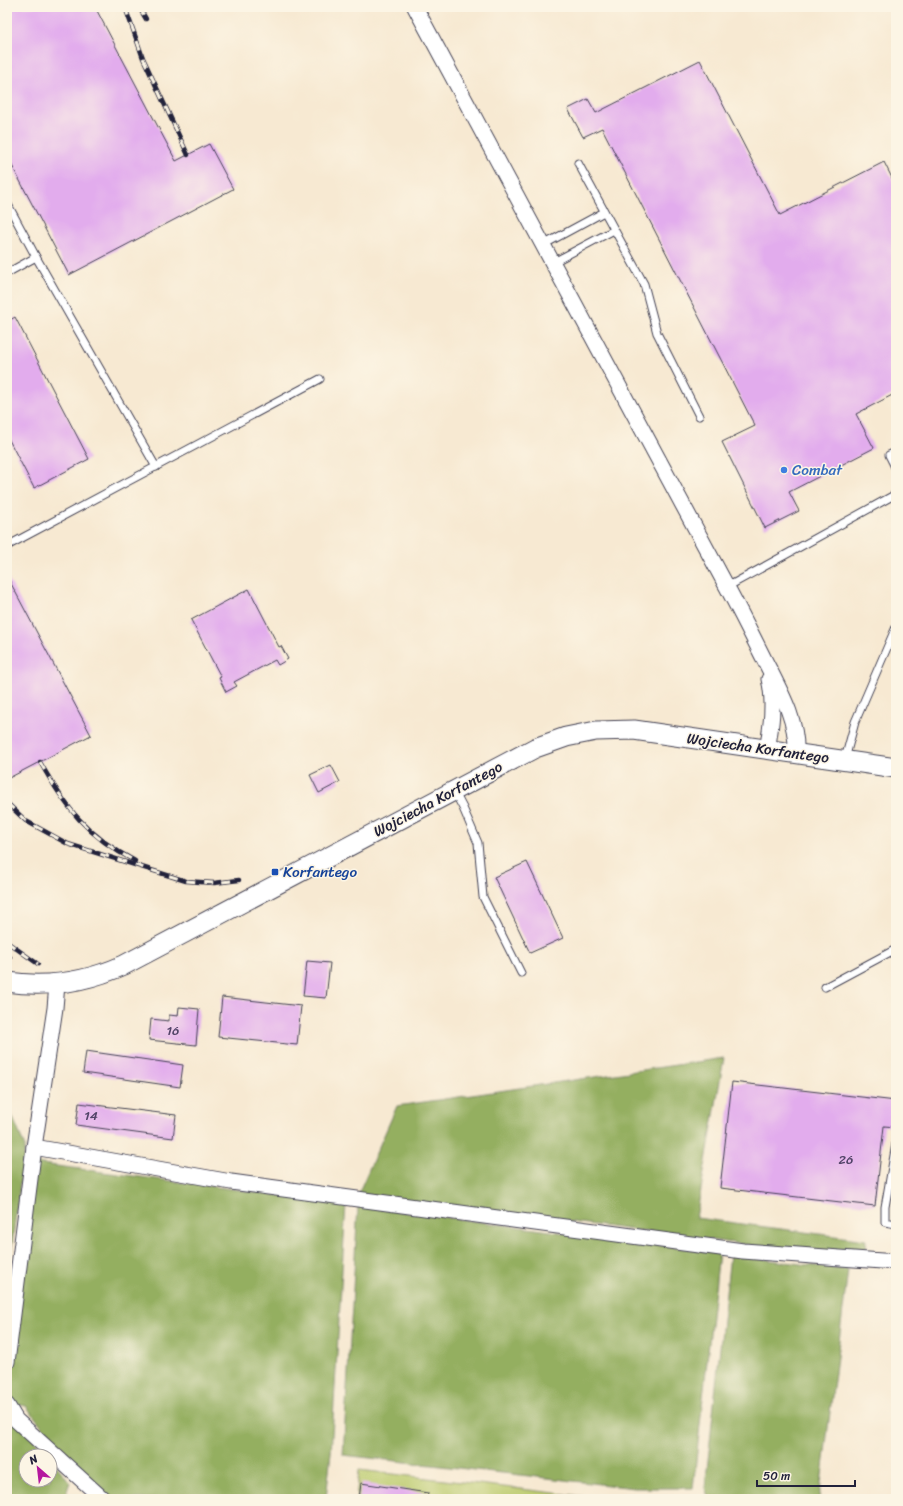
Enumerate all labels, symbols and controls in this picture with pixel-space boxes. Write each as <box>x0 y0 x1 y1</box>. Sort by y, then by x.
place label: Combat <box>792 457 843 483</box>
marker: Combat <box>779 465 789 475</box>
street label: Wojciecha Korfantego <box>685 725 831 771</box>
street label: Wojciecha Korfantego <box>369 754 508 844</box>
place label: Korfantego <box>283 859 357 885</box>
marker: Korfantego <box>270 867 280 877</box>
house number: 16 <box>167 1019 179 1042</box>
house number: 14 <box>84 1104 98 1127</box>
house number: 26 <box>839 1148 853 1171</box>
north arrow <box>18 1448 58 1488</box>
text: N <box>25 1449 42 1470</box>
scale bar <box>757 1462 855 1488</box>
text: 50 m <box>763 1465 790 1487</box>

